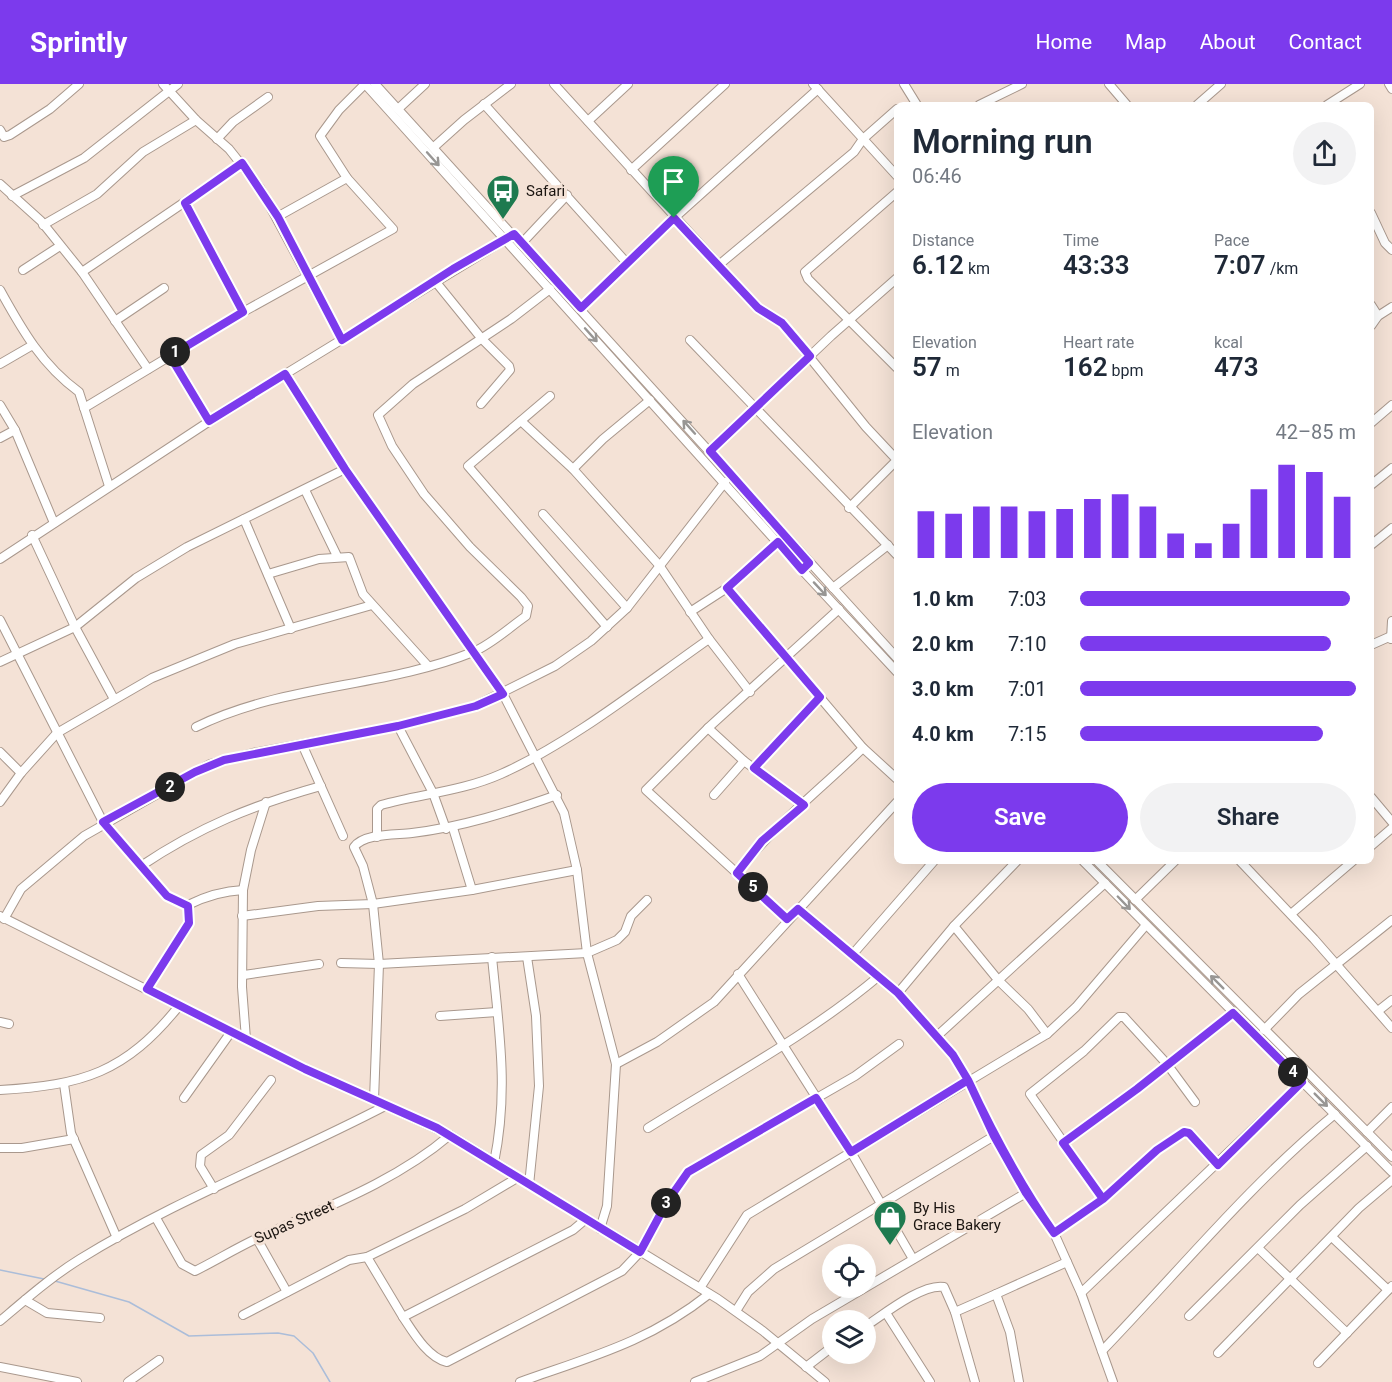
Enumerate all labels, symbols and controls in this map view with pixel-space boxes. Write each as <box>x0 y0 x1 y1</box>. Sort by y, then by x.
text: Sprintly <box>30 26 127 59</box>
text: Home <box>1036 30 1092 54</box>
text: Map <box>1125 30 1167 54</box>
text: About <box>1200 30 1256 54</box>
text: Contact <box>1289 30 1362 54</box>
text: Morning run <box>912 122 1093 161</box>
button: share <box>1293 122 1356 185</box>
one-way arrow <box>425 151 440 166</box>
pin <box>648 156 699 218</box>
text: 06:46 <box>912 164 962 188</box>
icon: arrive <box>657 165 690 198</box>
bus stop icon: Safari <box>485 173 521 220</box>
place label: Safari <box>526 182 565 200</box>
text: Distance <box>912 231 974 250</box>
text: Time <box>1063 231 1099 250</box>
text: Pace <box>1214 231 1250 250</box>
text: 6.12 <box>912 250 964 280</box>
text: 43:33 <box>1063 250 1130 280</box>
text: 7:07 <box>1214 250 1266 280</box>
text: km <box>964 259 990 278</box>
text: /km <box>1266 259 1298 278</box>
one-way arrow <box>584 327 598 342</box>
text: Elevation <box>912 333 977 352</box>
text: Heart rate <box>1063 333 1134 352</box>
text: kcal <box>1214 333 1243 352</box>
pin: 1 <box>160 337 190 367</box>
text: 1 <box>170 342 180 361</box>
text: 57 <box>912 352 942 382</box>
text: 162 <box>1063 352 1108 382</box>
text: 473 <box>1214 352 1259 382</box>
text: m <box>942 361 960 380</box>
text: bpm <box>1108 361 1144 380</box>
one-way arrow <box>682 420 696 435</box>
text: Elevation <box>912 420 993 444</box>
text: 42–85 m <box>1275 420 1356 444</box>
one-way arrow <box>813 581 827 596</box>
text: 1.0 km <box>912 587 974 611</box>
text: 7:03 <box>1008 587 1047 611</box>
text: 2.0 km <box>912 632 974 656</box>
text: 7:10 <box>1008 632 1047 656</box>
text: 3.0 km <box>912 677 974 701</box>
text: 7:01 <box>1008 677 1047 701</box>
text: 4.0 km <box>912 722 974 746</box>
text: 7:15 <box>1008 722 1047 746</box>
pin: 2 <box>155 772 185 802</box>
text: 2 <box>165 777 175 796</box>
button: Save <box>912 783 1128 852</box>
button: Share <box>1140 783 1356 852</box>
pin: 5 <box>738 872 768 902</box>
text: 5 <box>748 877 758 896</box>
one-way arrow <box>1117 895 1132 910</box>
one-way arrow <box>1210 975 1225 990</box>
pin: 4 <box>1278 1057 1308 1087</box>
text: 4 <box>1288 1062 1298 1081</box>
one-way arrow <box>1314 1093 1329 1108</box>
pin: 3 <box>651 1188 681 1218</box>
text: 3 <box>661 1193 671 1212</box>
street label: Supas Street <box>252 1196 336 1247</box>
shop icon: By His Grace Bakery <box>872 1199 908 1246</box>
place label: By His Grace Bakery <box>913 1199 1001 1234</box>
map controls <box>822 1244 876 1364</box>
button: locate <box>822 1244 876 1298</box>
button: layers <box>822 1310 876 1364</box>

